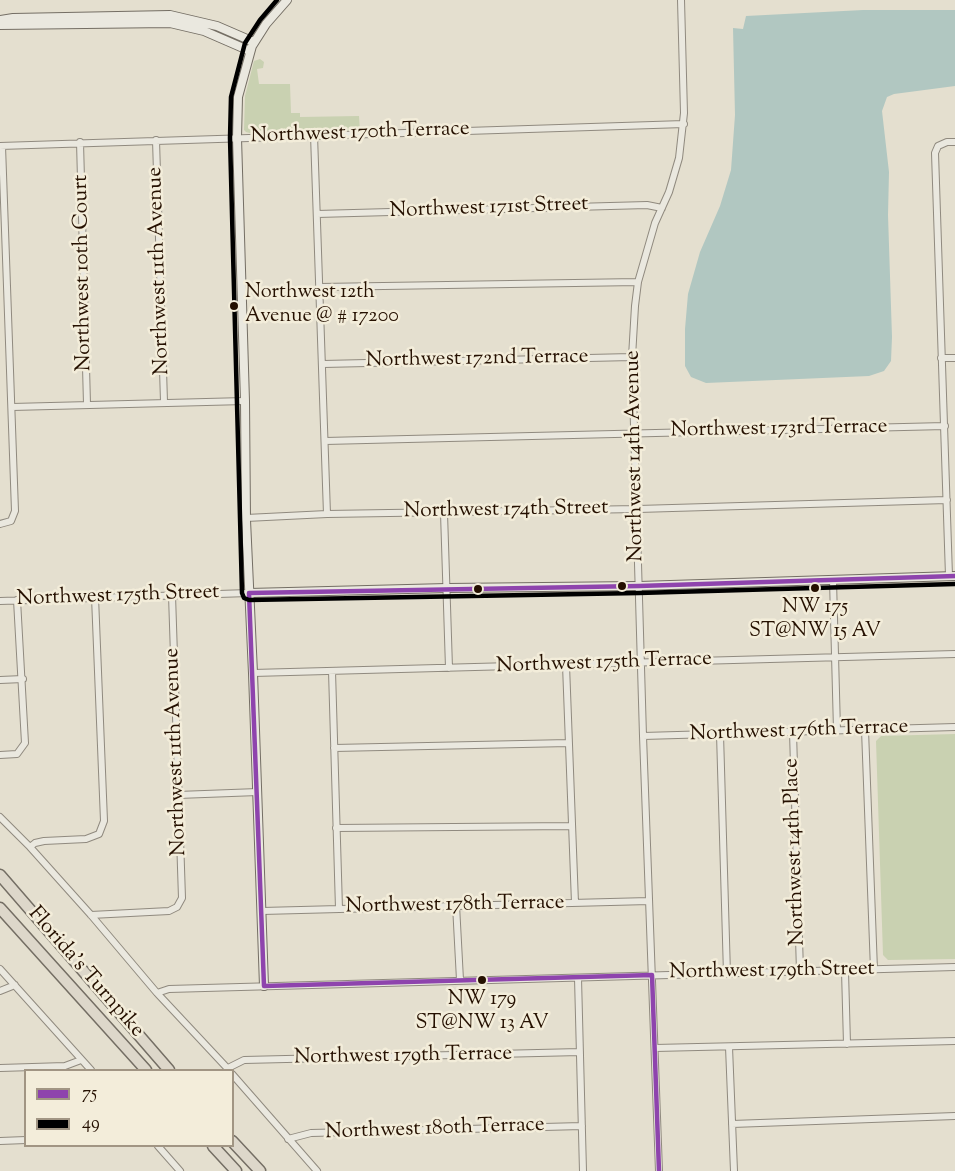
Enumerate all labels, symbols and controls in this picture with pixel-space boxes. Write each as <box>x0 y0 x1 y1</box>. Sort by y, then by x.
street label: Northwest 170th Terrace <box>250 118 470 150</box>
street label: Northwest 11th Avenue <box>144 166 176 376</box>
street label: Northwest 10th Court <box>70 174 98 372</box>
street label: Northwest 171st Street <box>389 193 589 225</box>
place label: Northwest 12th Avenue @ # 17200 <box>245 282 399 329</box>
marker: Northwest 12th Avenue @ # 17200 <box>228 300 240 312</box>
street label: Northwest 172nd Terrace <box>365 345 589 375</box>
street label: Northwest 14th Avenue <box>622 350 650 562</box>
street label: Northwest 173rd Terrace <box>670 416 888 444</box>
street label: Northwest 174th Street <box>403 497 609 525</box>
unlabelled marker <box>616 580 628 592</box>
street label: Northwest 175th Street <box>16 581 220 613</box>
marker: NW 175 ST@NW 15 AV <box>809 582 821 594</box>
unlabelled marker <box>472 583 484 595</box>
place label: NW 175 ST@NW 15 AV <box>749 597 881 644</box>
street label: Northwest 11th Avenue <box>161 647 193 857</box>
street label: Northwest 175th Terrace <box>496 648 712 680</box>
street label: Northwest 176th Terrace <box>689 716 909 748</box>
street label: Northwest 14th Place <box>780 758 812 946</box>
street label: Northwest 178th Terrace <box>345 891 565 921</box>
street label: Florida's Turnpike <box>21 902 149 1044</box>
street label: Northwest 179th Street <box>669 958 875 986</box>
marker: NW 179 ST@NW 13 AV <box>476 974 488 986</box>
place label: NW 179 ST@NW 13 AV <box>415 989 549 1036</box>
street label: Northwest 179th Terrace <box>294 1042 512 1072</box>
legend <box>24 1069 234 1147</box>
text: 75 <box>82 1081 97 1107</box>
text: 49 <box>82 1111 100 1137</box>
street label: Northwest 180th Terrace <box>325 1114 545 1146</box>

